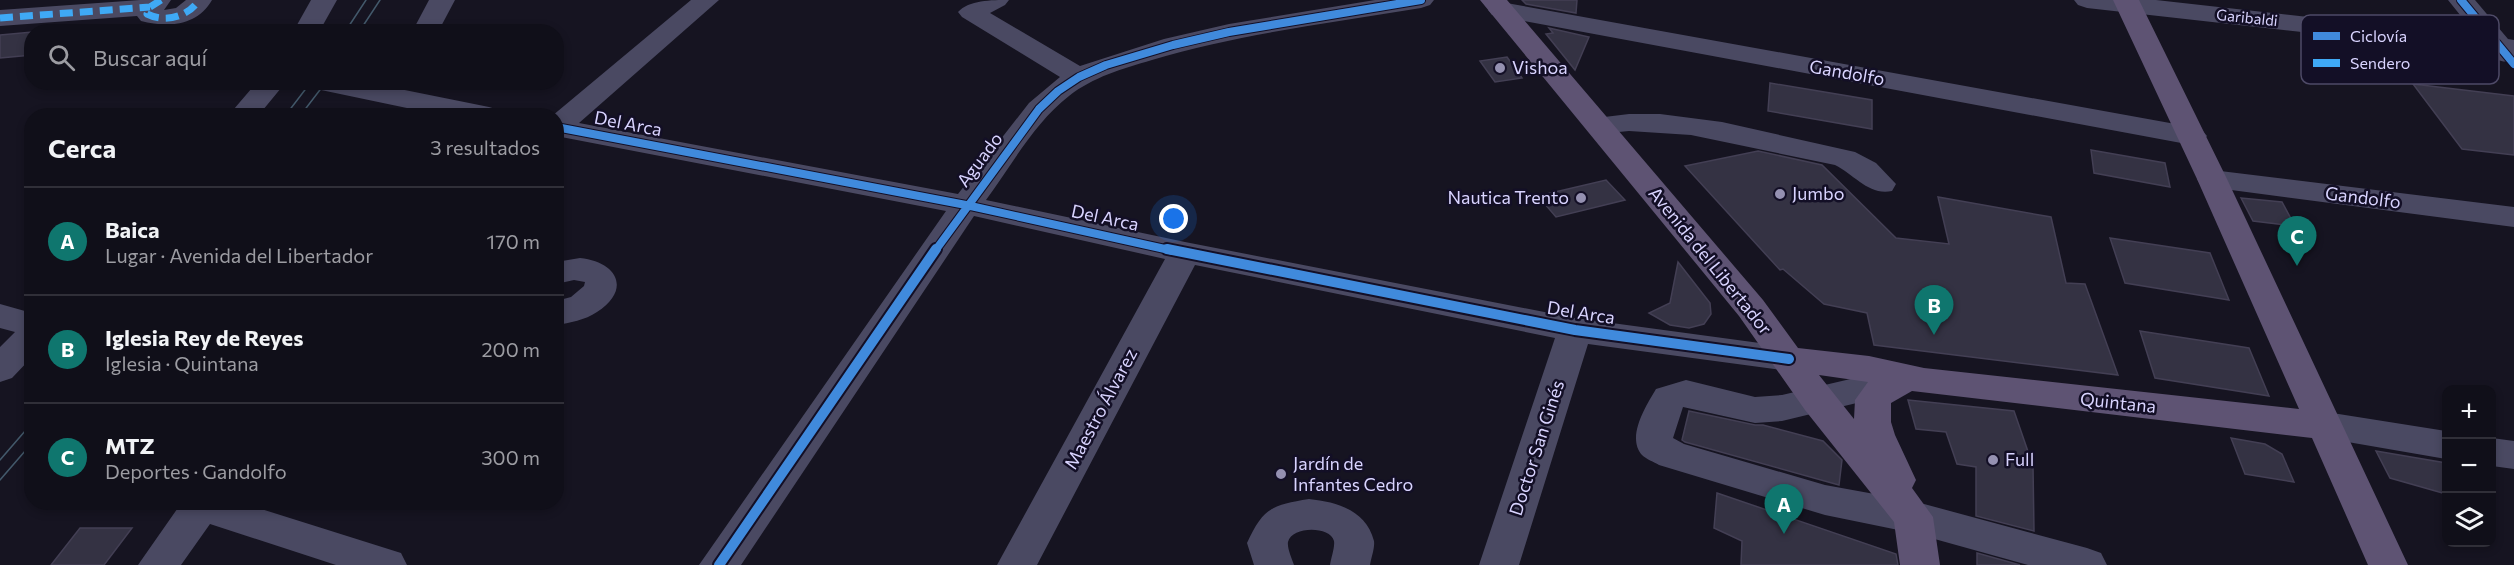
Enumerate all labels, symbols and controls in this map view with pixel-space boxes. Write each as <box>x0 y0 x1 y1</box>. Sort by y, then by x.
street label: Garibaldi <box>2215 5 2279 29</box>
legend <box>2301 15 2499 84</box>
search box <box>24 24 564 90</box>
text: Ciclovía <box>2350 26 2407 45</box>
icon: search <box>45 41 78 74</box>
text: Buscar aquí <box>93 44 207 71</box>
text: Sendero <box>2350 53 2410 72</box>
street label: Gandolfo <box>1808 55 1887 89</box>
place label: Vishoa <box>1512 56 1568 78</box>
marker: Vishoa <box>1493 61 1507 75</box>
street label: Del Arca <box>593 106 664 140</box>
street label: Aguado <box>952 128 1007 191</box>
text: Cerca <box>48 132 116 163</box>
text: 3 resultados <box>430 135 540 159</box>
street label: Gandolfo <box>2324 181 2402 213</box>
street label: Avenida del Libertador <box>1644 182 1777 339</box>
place label: Jumbo <box>1792 182 1844 204</box>
place label: Nautica Trento <box>1447 186 1569 208</box>
marker: Jumbo <box>1773 187 1787 201</box>
marker: Nautica Trento <box>1574 191 1588 205</box>
street label: Del Arca <box>1069 199 1141 235</box>
your location <box>1159 204 1188 233</box>
text: Baica <box>105 216 160 243</box>
pin: C <box>2278 216 2316 266</box>
text: A <box>60 229 75 253</box>
text: 170 m <box>487 229 540 253</box>
text: Lugar · Avenida del Libertador <box>105 243 373 267</box>
pin: B <box>1914 286 1954 335</box>
street label: Del Arca <box>1546 296 1617 328</box>
text: Iglesia Rey de Reyes <box>105 324 303 351</box>
text: B <box>61 337 74 361</box>
text: 200 m <box>482 337 540 361</box>
street label: Maestro Álvarez <box>1059 344 1141 473</box>
text: Iglesia · Quintana <box>105 351 259 375</box>
street label: Doctor San Ginés <box>1504 377 1568 518</box>
map controls <box>2442 385 2496 547</box>
button: + <box>2442 385 2496 439</box>
street label: Quintana <box>2079 387 2157 417</box>
text: MTZ <box>105 432 155 459</box>
button: − <box>2442 439 2496 493</box>
text: C <box>61 445 74 469</box>
text: 300 m <box>481 445 540 469</box>
place label: Full <box>2005 448 2034 470</box>
place label: Jardín de Infantes Cedro <box>1293 452 1413 495</box>
marker: Full <box>1986 453 2000 467</box>
text: Deportes · Gandolfo <box>105 459 287 483</box>
marker: Jardín de Infantes Cedro <box>1274 467 1288 481</box>
pin: A <box>1764 484 1804 534</box>
button: layers <box>2442 493 2496 547</box>

